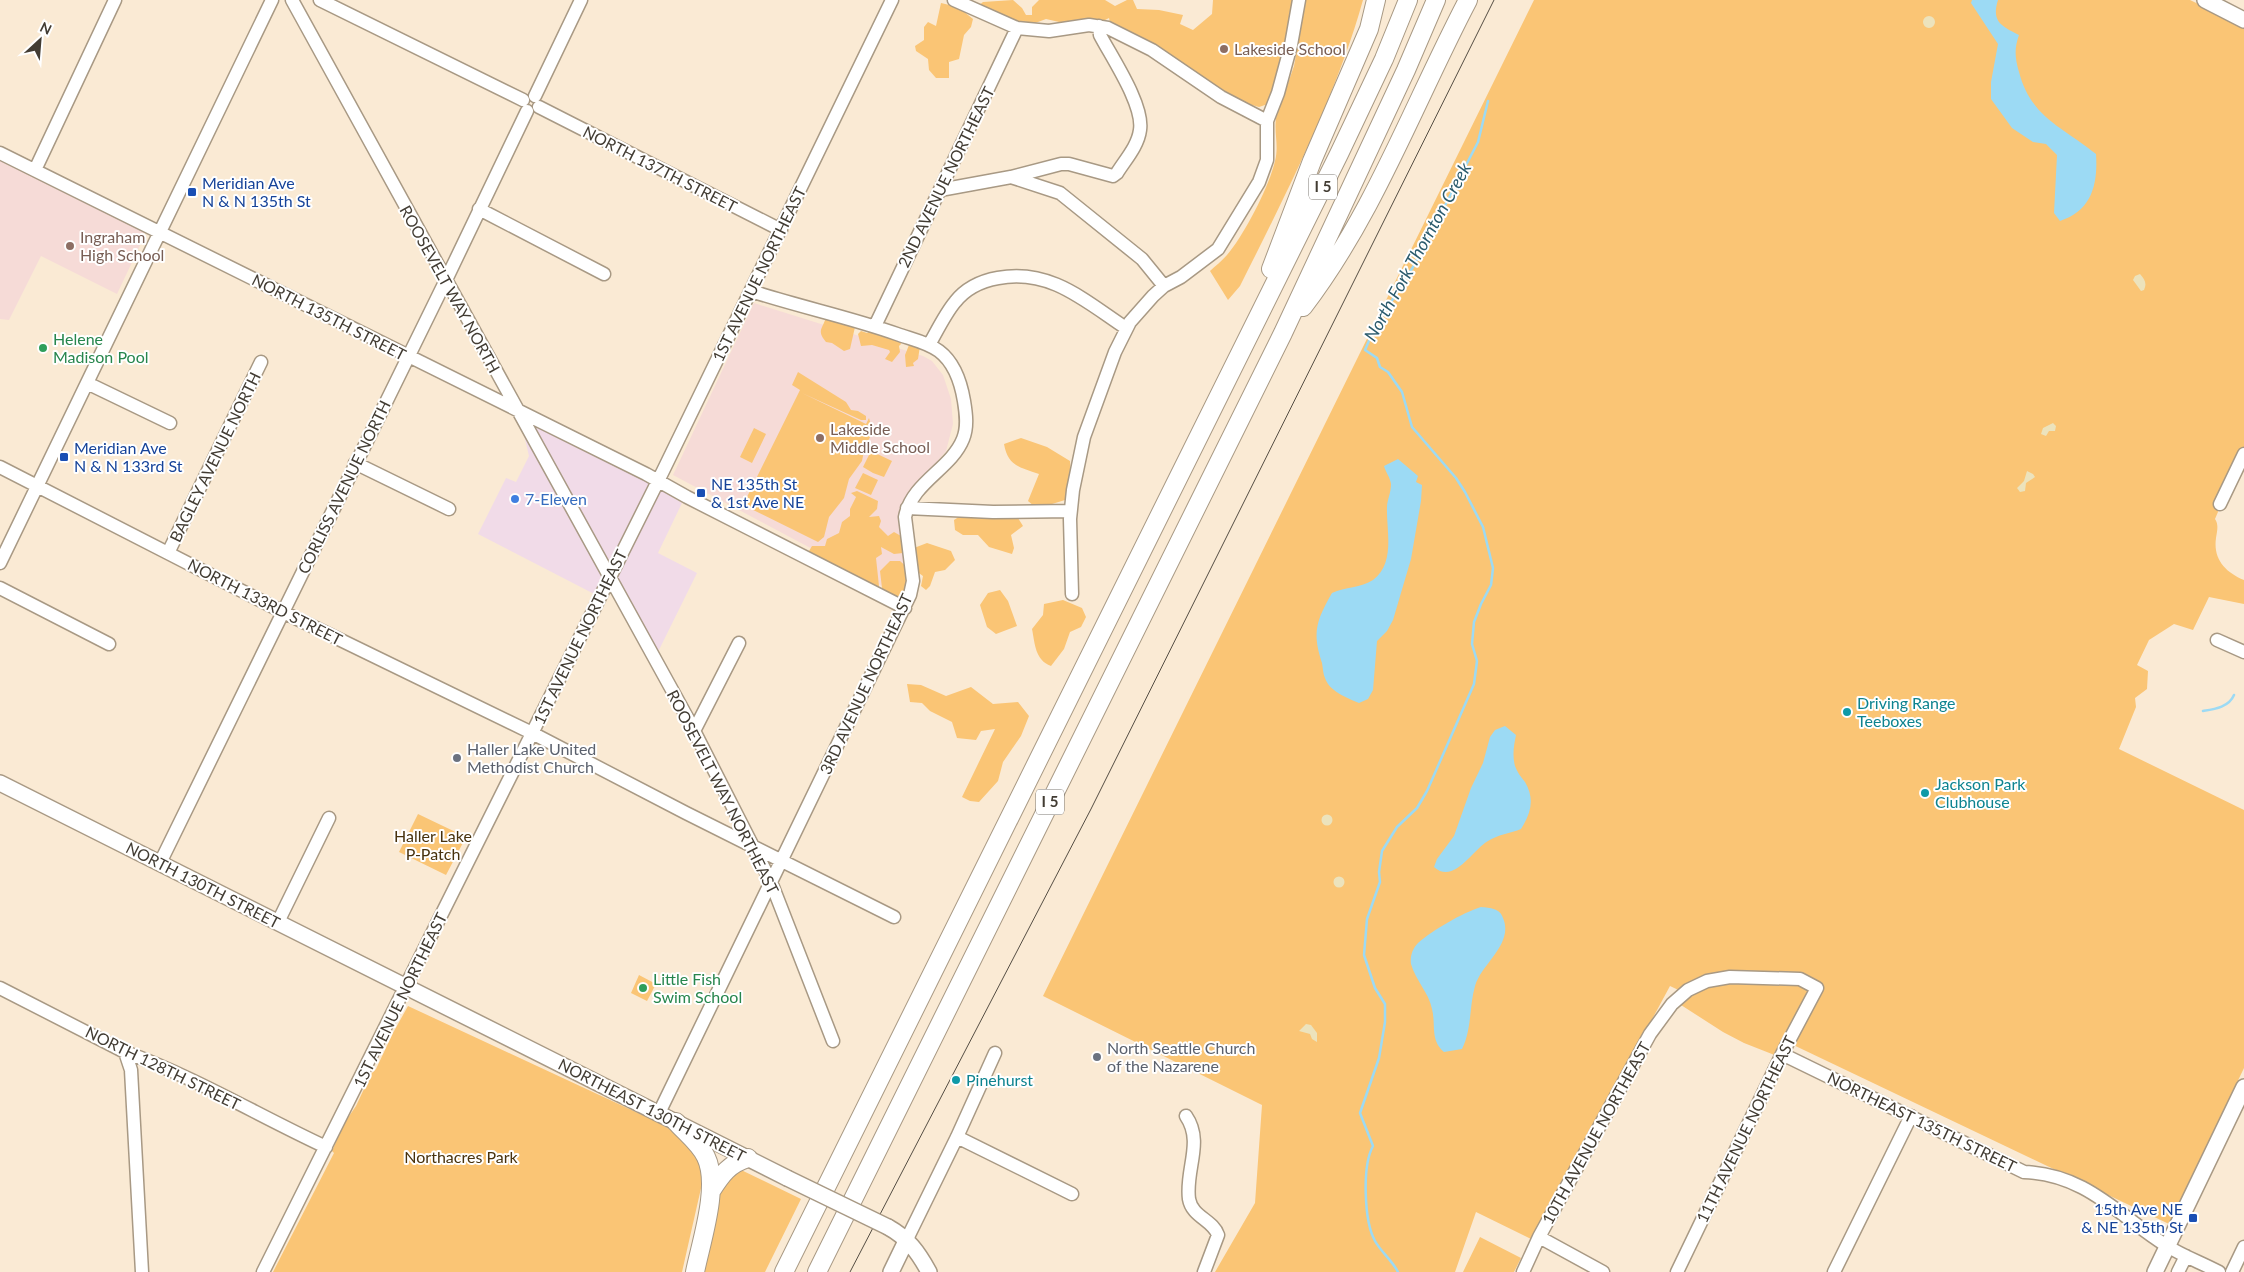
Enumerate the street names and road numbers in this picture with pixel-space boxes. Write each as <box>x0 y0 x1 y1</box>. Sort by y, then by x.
street label: 2ND AVENUE NORTHEAST <box>893 83 998 270</box>
street label: NORTH 137TH STREET <box>580 121 741 216</box>
road number: I 5 <box>1309 174 1337 200</box>
street label: 1ST AVENUE NORTHEAST <box>708 183 809 364</box>
street label: ROOSEVELT WAY NORTH <box>396 202 504 376</box>
street label: NORTH 135TH STREET <box>249 269 410 364</box>
street label: BAGLEY AVENUE NORTH <box>165 369 264 545</box>
street label: CORLISS AVENUE NORTH <box>293 397 394 577</box>
street label: 1ST AVENUE NORTHEAST <box>529 546 630 727</box>
street label: NORTH 133RD STREET <box>185 554 346 649</box>
street label: 3RD AVENUE NORTHEAST <box>815 590 916 777</box>
street label: ROOSEVELT WAY NORTHEAST <box>664 686 784 898</box>
road number: I 5 <box>1036 790 1064 814</box>
street label: NORTH 130TH STREET <box>123 837 284 932</box>
street label: 1ST AVENUE NORTHEAST <box>349 909 450 1090</box>
street label: NORTH 128TH STREET <box>83 1022 244 1114</box>
street label: 11TH AVENUE NORTHEAST <box>1692 1032 1799 1225</box>
street label: 10TH AVENUE NORTHEAST <box>1537 1038 1654 1227</box>
street label: NORTHEAST 130TH STREET <box>555 1054 750 1165</box>
street label: NORTHEAST 135TH STREET <box>1825 1067 2020 1176</box>

